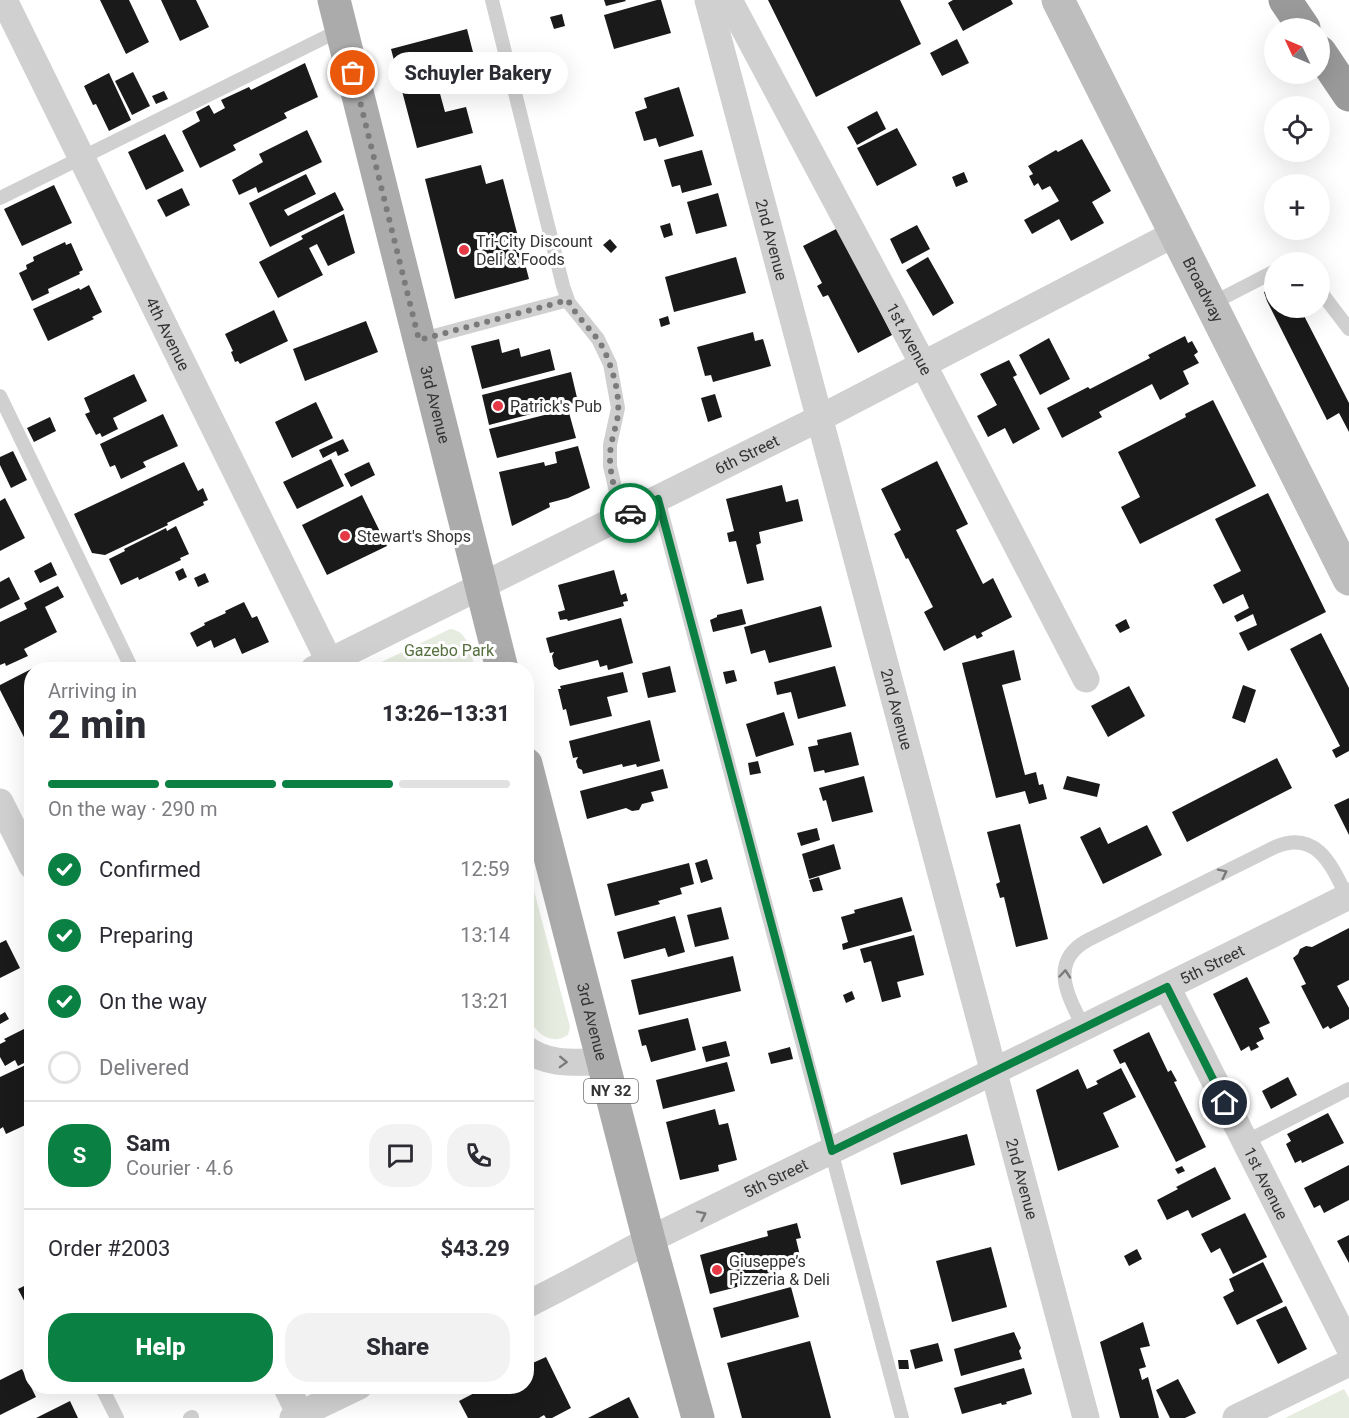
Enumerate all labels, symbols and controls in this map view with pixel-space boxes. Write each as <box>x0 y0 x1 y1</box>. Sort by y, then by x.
north arrow <box>1264 18 1330 84</box>
map controls <box>1264 18 1330 318</box>
pin <box>327 47 378 98</box>
callout: Schuyler Bakery <box>389 52 569 94</box>
icon: bag <box>336 56 369 89</box>
text: Schuyler Bakery <box>404 61 552 85</box>
button: locate <box>1264 96 1330 162</box>
button: + <box>1264 174 1330 240</box>
street label: 2nd Avenue <box>752 197 792 282</box>
place label: Tri-City Discount Deli & Foods <box>476 232 593 269</box>
marker: Tri-City Discount Deli & Foods <box>457 243 471 257</box>
button: − <box>1264 252 1330 318</box>
street label: Broadway <box>1179 254 1228 326</box>
street label: 4th Avenue <box>142 294 194 374</box>
street label: 1st Avenue <box>883 300 936 378</box>
street label: 3rd Avenue <box>417 364 454 445</box>
place label: Patrick's Pub <box>510 397 602 416</box>
marker: Patrick's Pub <box>491 399 505 413</box>
street label: 6th Street <box>711 430 782 478</box>
courier <box>600 483 660 543</box>
icon: car <box>614 497 647 530</box>
place label: Stewart's Shops <box>357 527 471 546</box>
marker: Stewart's Shops <box>338 529 352 543</box>
park label: Gazebo Park <box>404 641 495 660</box>
street label: 2nd Avenue <box>877 667 917 752</box>
text: Arriving in <box>48 679 137 703</box>
text: 13:26–13:31 <box>382 701 510 726</box>
text: 2 min <box>48 702 146 748</box>
text: On the way · 290 m <box>48 797 217 821</box>
icon: check <box>48 853 81 886</box>
text: Confirmed <box>99 857 201 882</box>
text: 12:59 <box>460 857 510 881</box>
one-way arrow <box>1217 868 1228 880</box>
icon: check <box>48 919 81 952</box>
text: Preparing <box>99 923 193 948</box>
text: 13:14 <box>460 923 510 947</box>
street label: 5th Street <box>1177 940 1247 988</box>
one-way arrow <box>1058 970 1071 979</box>
street label: 3rd Avenue <box>573 981 612 1062</box>
icon: check <box>48 985 81 1018</box>
text: On the way <box>99 989 207 1014</box>
text: 13:21 <box>460 989 510 1013</box>
text: Delivered <box>99 1055 189 1080</box>
one-way arrow <box>559 1055 568 1068</box>
pin <box>1199 1077 1250 1128</box>
road number: NY 32 <box>584 1079 638 1103</box>
icon: home <box>1208 1086 1241 1119</box>
button: chat <box>369 1124 432 1187</box>
button: phone <box>447 1124 510 1187</box>
text: Sam <box>126 1131 170 1156</box>
street label: 2nd Avenue <box>1002 1136 1042 1221</box>
text: S <box>73 1143 86 1168</box>
street label: 1st Avenue <box>1240 1144 1293 1223</box>
street label: 5th Street <box>740 1154 811 1202</box>
text: Courier · 4.6 <box>126 1156 233 1180</box>
one-way arrow <box>695 1210 706 1222</box>
text: Order #2003 <box>48 1236 170 1261</box>
text: $43.29 <box>441 1236 510 1261</box>
place label: Giuseppe’s Pizzeria & Deli <box>729 1252 830 1289</box>
marker: Giuseppe’s Pizzeria & Deli <box>710 1263 724 1277</box>
button: Help <box>48 1313 273 1382</box>
button: Share <box>285 1313 510 1382</box>

